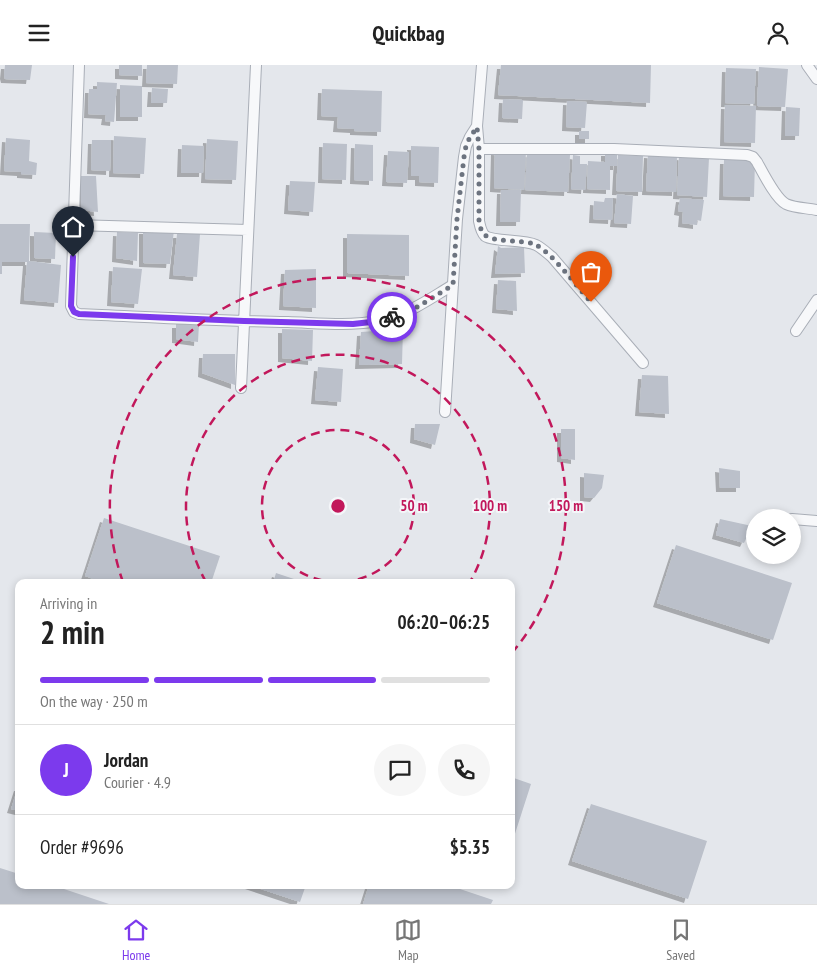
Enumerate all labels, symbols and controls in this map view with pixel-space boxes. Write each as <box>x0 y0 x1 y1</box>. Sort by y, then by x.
icon: menu <box>25 19 53 47</box>
text: Quickbag <box>372 19 445 47</box>
icon: person <box>764 19 792 47</box>
pin <box>52 206 94 257</box>
icon: home <box>59 213 87 241</box>
pin <box>570 251 612 302</box>
icon: bag <box>577 258 605 286</box>
courier <box>367 292 417 342</box>
icon: bike <box>378 303 406 331</box>
text: 50 m <box>400 496 428 515</box>
text: 100 m <box>473 496 507 515</box>
text: 150 m <box>549 496 583 515</box>
centre of rings <box>329 497 347 515</box>
map controls <box>746 509 801 564</box>
button: layers <box>746 509 801 564</box>
text: Arriving in <box>40 593 97 613</box>
text: 06:20–06:25 <box>397 610 490 634</box>
text: 2 min <box>40 611 105 653</box>
text: On the way · 250 m <box>40 691 148 711</box>
button: chat <box>374 744 426 796</box>
button: phone <box>438 744 490 796</box>
text: Jordan <box>104 748 148 772</box>
text: J <box>63 758 69 782</box>
text: Courier · 4.9 <box>104 772 171 792</box>
text: Order #9696 <box>40 835 124 859</box>
text: $5.35 <box>450 835 490 859</box>
tab: Home <box>122 916 150 964</box>
tab: Map <box>394 916 422 964</box>
tab: Saved <box>666 916 695 964</box>

